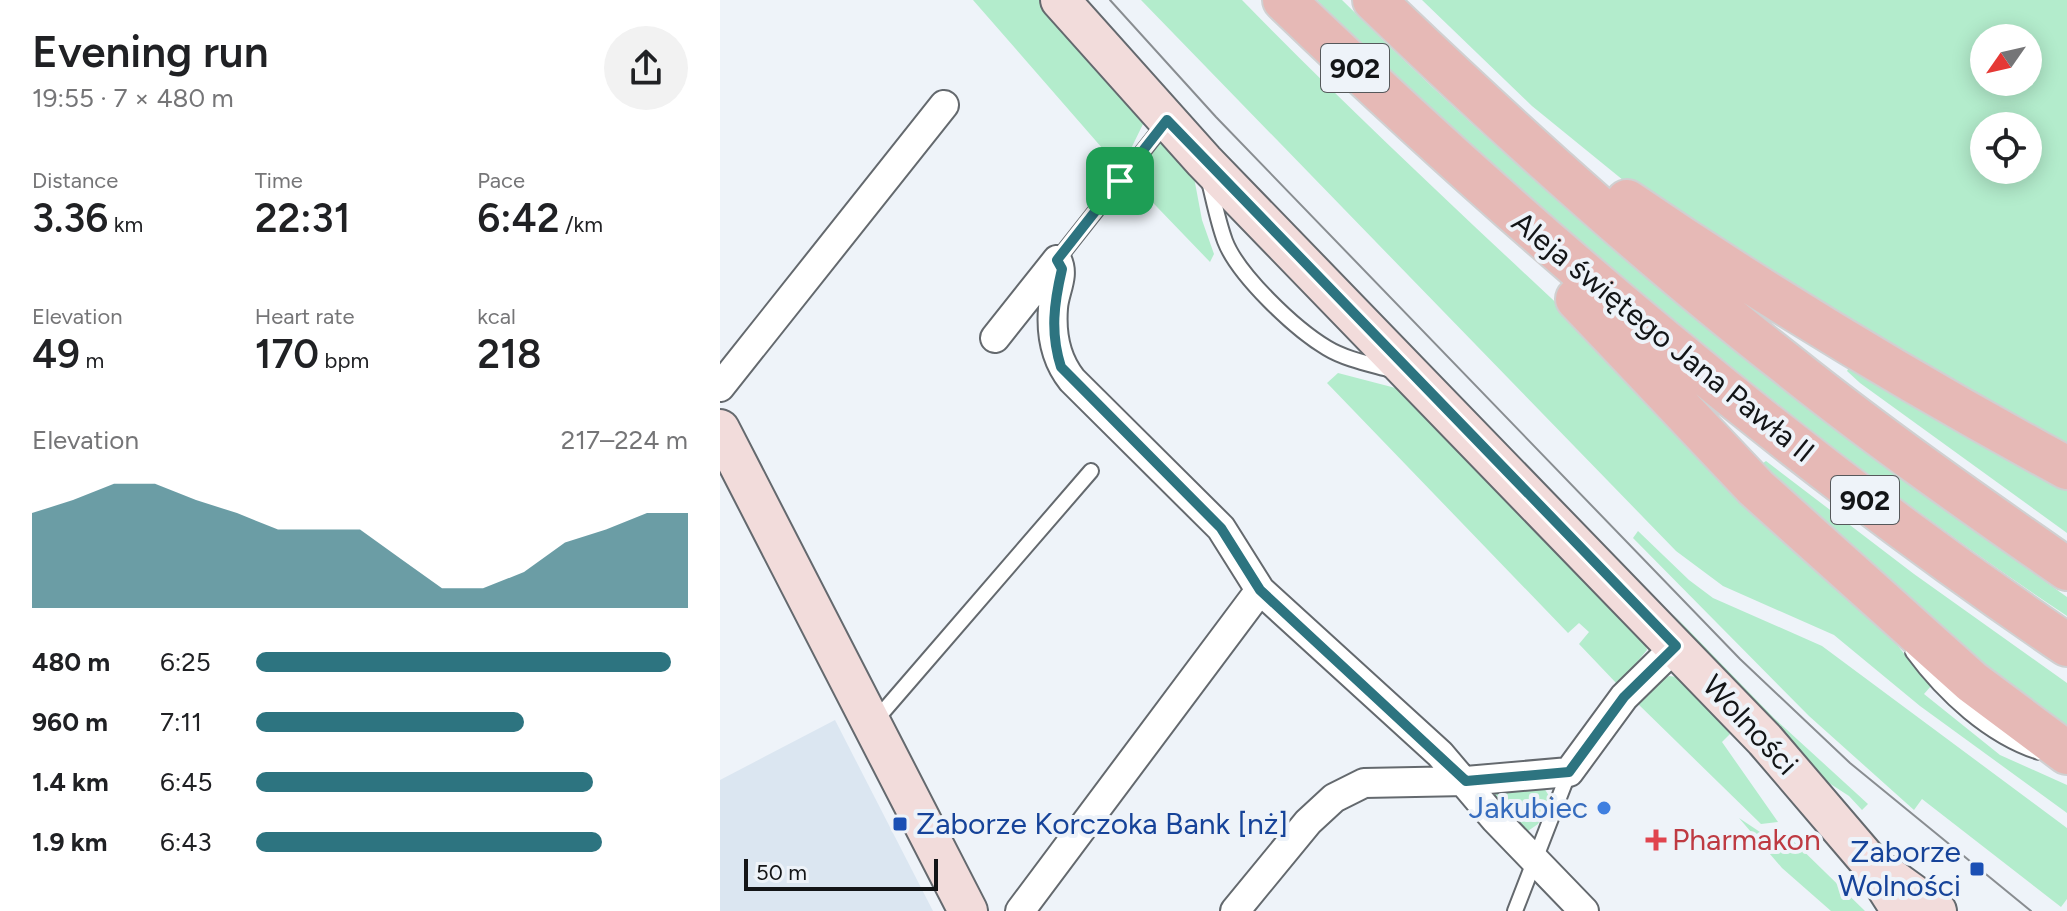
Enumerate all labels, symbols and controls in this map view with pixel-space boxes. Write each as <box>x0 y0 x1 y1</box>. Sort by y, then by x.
north arrow <box>1970 24 2042 96</box>
map controls <box>1970 24 2042 184</box>
text: Evening run <box>32 25 269 78</box>
button: share <box>604 26 688 110</box>
road number: 902 <box>1321 44 1389 92</box>
text: 19:55 · 7 × 480 m <box>32 82 234 114</box>
button: locate <box>1970 112 2042 184</box>
pin <box>1086 147 1154 215</box>
icon: arrive <box>1098 159 1142 203</box>
text: Distance <box>32 167 118 194</box>
text: Time <box>255 167 303 194</box>
text: Pace <box>477 167 525 194</box>
text: 3.36 <box>32 194 108 242</box>
text: 22:31 <box>255 194 350 242</box>
text: 6:42 <box>477 194 560 242</box>
street label: Aleja świętego Jana Pawła II <box>1505 203 1822 470</box>
text: km <box>108 211 143 238</box>
text: /km <box>560 211 603 238</box>
text: Elevation <box>32 303 122 330</box>
text: Heart rate <box>255 303 355 330</box>
text: kcal <box>477 303 516 330</box>
text: 49 <box>32 330 80 378</box>
text: 170 <box>255 330 319 378</box>
text: 218 <box>477 330 541 378</box>
text: m <box>80 347 104 374</box>
text: bpm <box>319 347 369 374</box>
text: Elevation <box>32 424 139 456</box>
text: 217–224 m <box>561 424 688 456</box>
road number: 902 <box>1831 476 1899 524</box>
text: 480 m <box>32 646 110 678</box>
text: 6:25 <box>160 646 211 678</box>
street label: Wolności <box>1695 667 1806 782</box>
text: 960 m <box>32 706 108 738</box>
text: 7:11 <box>160 706 202 738</box>
text: 1.4 km <box>32 766 109 798</box>
text: 6:45 <box>160 766 212 798</box>
place label: Jakubiec <box>1469 789 1588 826</box>
marker: Jakubiec <box>1595 799 1613 817</box>
place label: Zaborze Korczoka Bank [nż] <box>916 805 1288 842</box>
marker: Zaborze Korczoka Bank [nż] <box>891 815 909 833</box>
place label: Pharmakon <box>1672 821 1821 858</box>
text: 1.9 km <box>32 826 107 858</box>
text: 6:43 <box>160 826 212 858</box>
marker: Pharmakon <box>1647 831 1665 849</box>
place label: Zaborze Wolności <box>1838 833 1961 904</box>
scale bar <box>744 855 938 891</box>
text: 50 m <box>756 859 807 886</box>
marker: Zaborze Wolności <box>1968 860 1986 878</box>

